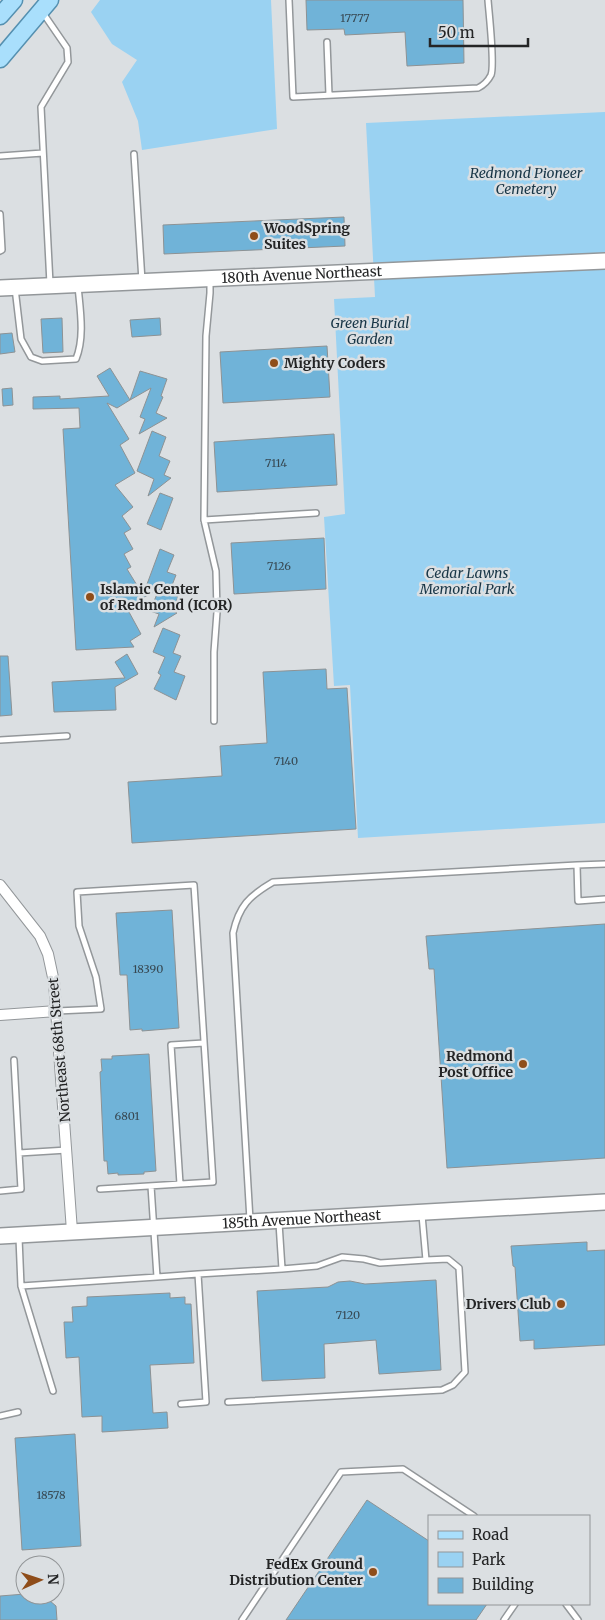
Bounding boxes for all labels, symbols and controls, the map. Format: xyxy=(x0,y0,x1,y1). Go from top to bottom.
house number: 17777 xyxy=(340,11,370,25)
scale bar xyxy=(430,15,528,47)
text: 50 m xyxy=(438,23,475,42)
park label: Redmond Pioneer Cemetery xyxy=(470,164,583,198)
place label: WoodSpring Suites xyxy=(263,219,350,253)
marker: WoodSpring Suites xyxy=(248,230,260,242)
street label: 180th Avenue Northeast xyxy=(221,262,383,287)
park label: Green Burial Garden xyxy=(331,314,409,348)
place label: Mighty Coders xyxy=(284,354,386,372)
marker: Mighty Coders xyxy=(268,357,280,369)
house number: 7114 xyxy=(265,456,287,470)
house number: 7126 xyxy=(267,559,291,573)
park label: Cedar Lawns Memorial Park xyxy=(419,564,515,598)
place label: Islamic Center of Redmond (ICOR) xyxy=(100,580,232,614)
marker: Islamic Center of Redmond (ICOR) xyxy=(84,591,96,603)
house number: 7140 xyxy=(274,754,298,768)
house number: 18390 xyxy=(133,962,163,976)
street label: Northeast 68th Street xyxy=(44,976,74,1123)
place label: Redmond Post Office xyxy=(438,1047,513,1081)
marker: Redmond Post Office xyxy=(517,1058,529,1070)
house number: 6801 xyxy=(115,1109,139,1123)
street label: 185th Avenue Northeast xyxy=(222,1206,382,1232)
place label: Drivers Club xyxy=(466,1295,551,1313)
marker: Drivers Club xyxy=(555,1298,567,1310)
house number: 7120 xyxy=(336,1308,360,1322)
house number: 18578 xyxy=(36,1488,66,1502)
legend xyxy=(428,1515,590,1605)
text: Road xyxy=(472,1525,508,1544)
text: Park xyxy=(472,1550,506,1569)
north arrow xyxy=(15,1555,65,1605)
place label: FedEx Ground Distribution Center xyxy=(229,1555,363,1589)
marker: FedEx Ground Distribution Center xyxy=(367,1566,379,1578)
text: N xyxy=(44,1573,62,1585)
text: Building xyxy=(472,1575,534,1594)

